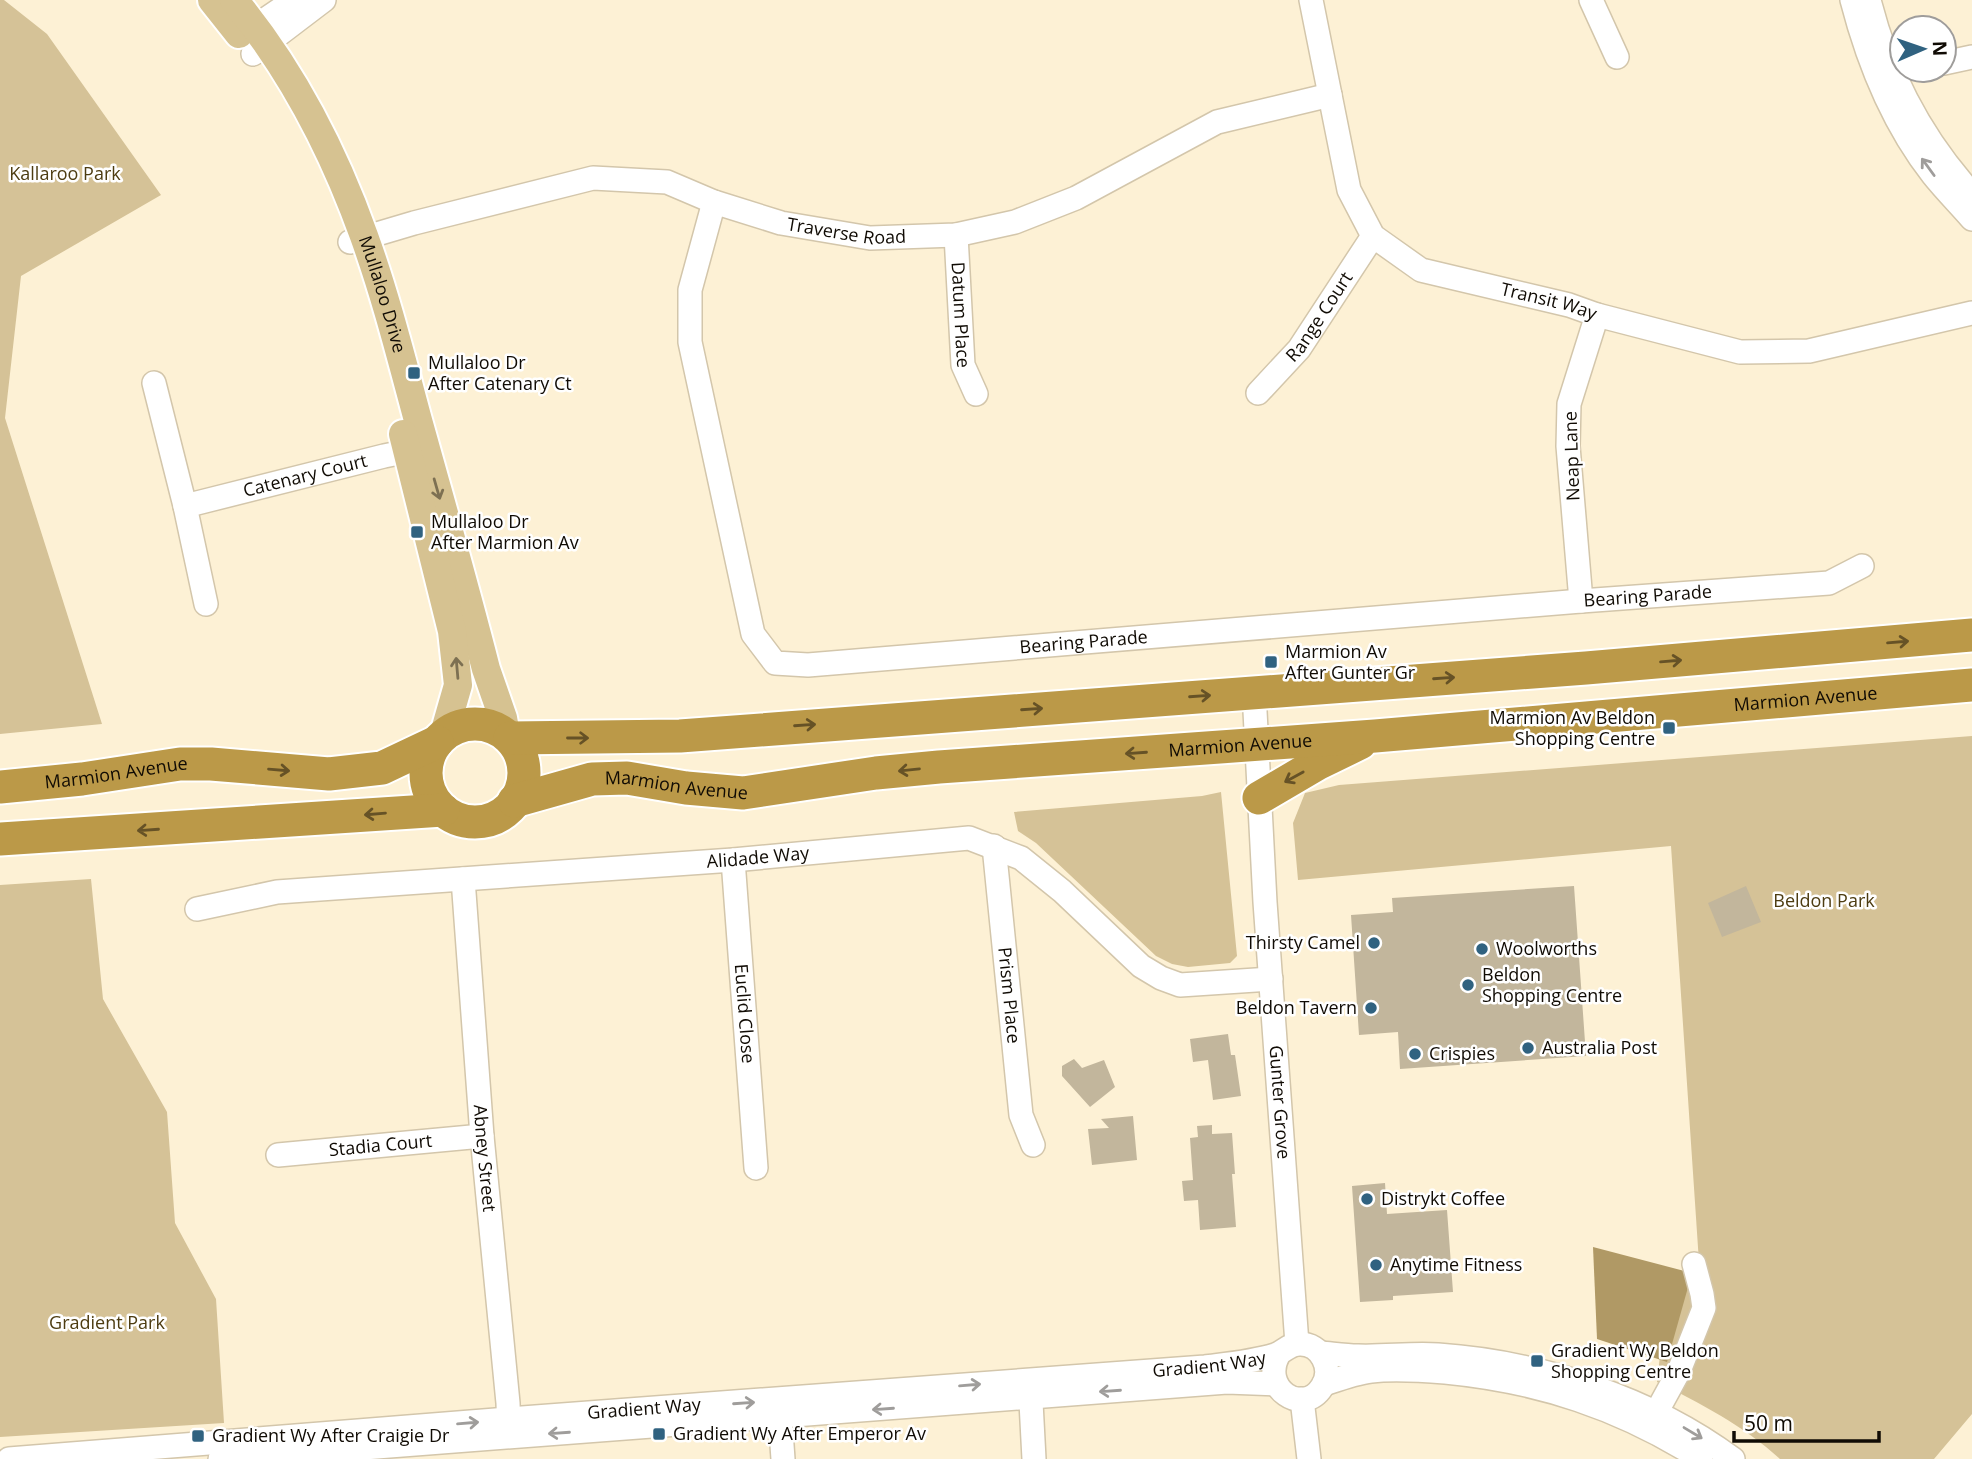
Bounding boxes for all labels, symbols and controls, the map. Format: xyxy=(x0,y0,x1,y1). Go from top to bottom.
north arrow xyxy=(1888,14,1958,84)
text: N xyxy=(1927,40,1953,57)
one-way arrow xyxy=(1921,158,1935,177)
park label: Kallaroo Park xyxy=(9,161,121,185)
street label: Traverse Road xyxy=(785,211,906,250)
street label: Mullaloo Drive xyxy=(354,232,412,355)
street label: Datum Place xyxy=(946,261,976,368)
street label: Range Court xyxy=(1280,267,1357,367)
street label: Transit Way xyxy=(1499,276,1601,325)
place label: Mullaloo Dr After Catenary Ct xyxy=(428,350,572,395)
marker: Mullaloo Dr After Catenary Ct xyxy=(406,365,422,381)
street label: Neap Lane xyxy=(1557,411,1585,501)
street label: Catenary Court xyxy=(240,448,370,502)
one-way arrow xyxy=(432,477,445,499)
place label: Mullaloo Dr After Marmion Av xyxy=(431,509,579,554)
marker: Mullaloo Dr After Marmion Av xyxy=(409,524,425,540)
street label: Bearing Parade xyxy=(1583,579,1713,612)
street label: Bearing Parade xyxy=(1019,624,1149,658)
one-way arrow xyxy=(1886,635,1909,648)
place label: Marmion Av After Gunter Gr xyxy=(1285,639,1416,684)
marker: Marmion Av After Gunter Gr xyxy=(1263,654,1279,670)
one-way arrow xyxy=(1659,654,1682,667)
one-way arrow xyxy=(450,657,463,680)
one-way arrow xyxy=(1433,672,1456,685)
street label: Marmion Avenue xyxy=(1733,680,1878,716)
one-way arrow xyxy=(1188,689,1211,702)
one-way arrow xyxy=(1020,702,1043,715)
place label: Marmion Av Beldon Shopping Centre xyxy=(1489,705,1655,750)
one-way arrow xyxy=(793,719,816,732)
marker: Marmion Av Beldon Shopping Centre xyxy=(1661,720,1677,736)
street label: Marmion Avenue xyxy=(1168,727,1313,762)
one-way arrow xyxy=(566,731,589,745)
one-way arrow xyxy=(1125,747,1147,760)
street label: Marmion Avenue xyxy=(43,751,188,794)
one-way arrow xyxy=(267,764,290,777)
one-way arrow xyxy=(898,764,921,777)
street label: Marmion Avenue xyxy=(605,765,749,804)
one-way arrow xyxy=(1285,770,1305,784)
one-way arrow xyxy=(364,808,386,821)
one-way arrow xyxy=(137,824,160,837)
street label: Alidade Way xyxy=(706,840,811,873)
park label: Beldon Park xyxy=(1773,888,1875,912)
place label: Thirsty Camel xyxy=(1246,930,1360,954)
marker: Thirsty Camel xyxy=(1366,935,1382,951)
place label: Woolworths xyxy=(1496,936,1597,960)
marker: Woolworths xyxy=(1474,941,1490,957)
street label: Prism Place xyxy=(993,946,1027,1045)
place label: Beldon Shopping Centre xyxy=(1482,962,1622,1007)
street label: Euclid Close xyxy=(730,963,761,1064)
marker: Beldon Shopping Centre xyxy=(1460,977,1476,993)
place label: Beldon Tavern xyxy=(1236,995,1357,1019)
marker: Beldon Tavern xyxy=(1363,1000,1379,1016)
place label: Australia Post xyxy=(1542,1035,1657,1059)
marker: Australia Post xyxy=(1520,1040,1536,1056)
place label: Crispies xyxy=(1429,1041,1495,1065)
street label: Gunter Grove xyxy=(1264,1044,1297,1160)
marker: Crispies xyxy=(1407,1046,1423,1062)
street label: Abney Street xyxy=(469,1104,502,1213)
street label: Stadia Court xyxy=(328,1128,433,1161)
place label: Distrykt Coffee xyxy=(1381,1186,1505,1210)
marker: Distrykt Coffee xyxy=(1359,1191,1375,1207)
place label: Anytime Fitness xyxy=(1390,1252,1522,1276)
marker: Anytime Fitness xyxy=(1368,1257,1384,1273)
park label: Gradient Park xyxy=(49,1310,165,1334)
place label: Gradient Wy Beldon Shopping Centre xyxy=(1551,1338,1719,1383)
street label: Gradient Way xyxy=(1152,1345,1269,1382)
marker: Gradient Wy Beldon Shopping Centre xyxy=(1529,1353,1545,1369)
one-way arrow xyxy=(959,1378,981,1391)
one-way arrow xyxy=(1099,1385,1122,1398)
street label: Gradient Way xyxy=(586,1392,703,1424)
one-way arrow xyxy=(732,1396,754,1409)
scale bar xyxy=(1734,1400,1879,1444)
one-way arrow xyxy=(873,1403,895,1416)
text: 50 m xyxy=(1744,1409,1793,1437)
one-way arrow xyxy=(456,1416,479,1429)
place label: Gradient Wy After Emperor Av xyxy=(673,1421,926,1445)
place label: Gradient Wy After Craigie Dr xyxy=(212,1423,450,1447)
marker: Gradient Wy After Emperor Av xyxy=(651,1426,667,1442)
one-way arrow xyxy=(1683,1426,1703,1440)
one-way arrow xyxy=(548,1427,571,1440)
marker: Gradient Wy After Craigie Dr xyxy=(190,1428,206,1444)

